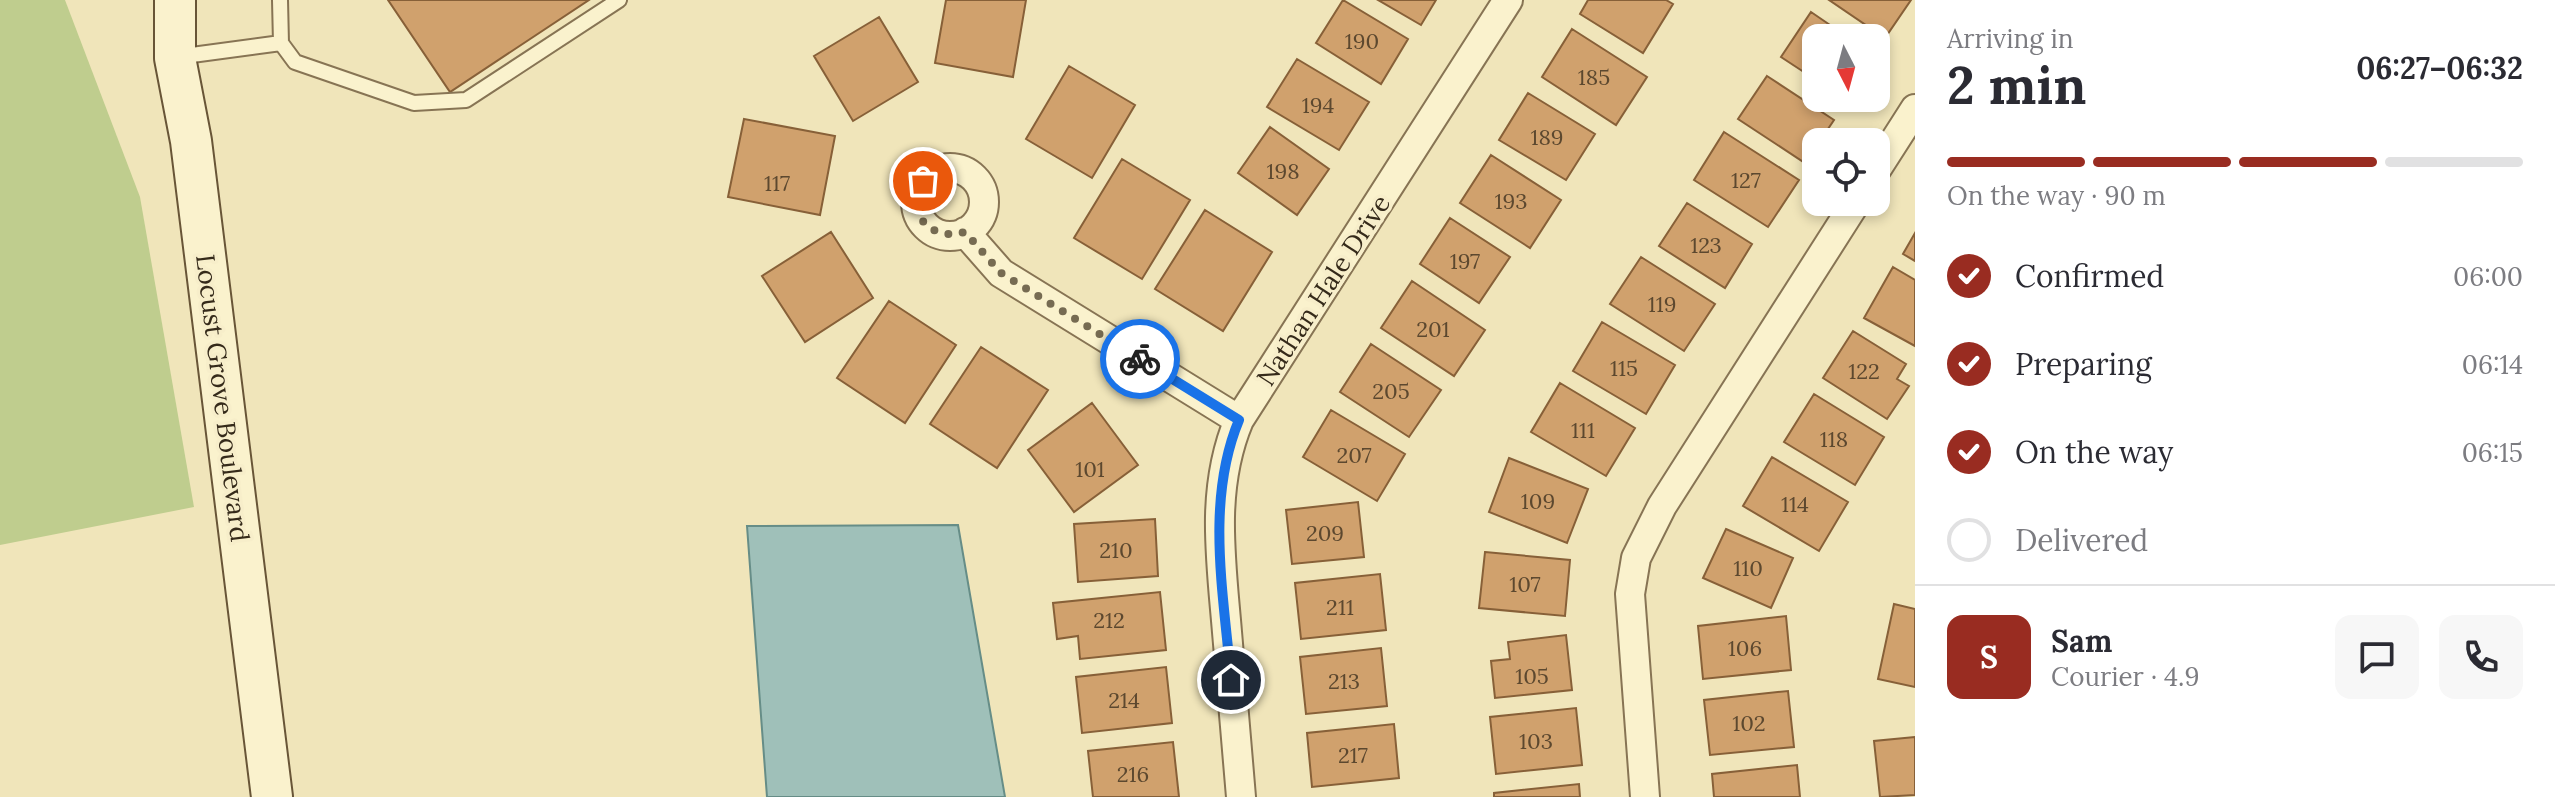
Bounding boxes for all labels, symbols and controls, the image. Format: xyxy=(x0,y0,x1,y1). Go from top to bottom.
text: Arriving in xyxy=(1947,22,2074,55)
north arrow xyxy=(1802,24,1890,112)
map controls xyxy=(1802,24,1890,216)
house number: 190 xyxy=(1345,27,1379,55)
text: 06:27–06:32 xyxy=(2356,49,2523,87)
text: 2 min xyxy=(1947,52,2086,118)
house number: 185 xyxy=(1578,63,1610,91)
house number: 194 xyxy=(1302,91,1334,119)
house number: 189 xyxy=(1531,123,1563,151)
button: locate xyxy=(1802,128,1890,216)
pin xyxy=(889,147,957,215)
house number: 198 xyxy=(1266,157,1300,185)
icon: bag xyxy=(901,159,945,203)
house number: 127 xyxy=(1731,166,1761,194)
house number: 117 xyxy=(764,169,790,197)
text: On the way · 90 m xyxy=(1947,179,2166,212)
house number: 193 xyxy=(1495,187,1527,215)
street label: Nathan Hale Drive xyxy=(1249,188,1397,392)
house number: 123 xyxy=(1690,231,1722,259)
house number: 197 xyxy=(1450,247,1480,275)
street label: Locust Grove Boulevard xyxy=(189,252,257,544)
icon: check xyxy=(1947,254,1991,298)
text: Confirmed xyxy=(2015,257,2164,295)
text: 06:00 xyxy=(2453,260,2523,293)
house number: 119 xyxy=(1648,290,1676,318)
house number: 201 xyxy=(1416,315,1450,343)
courier xyxy=(1100,319,1180,399)
icon: bike xyxy=(1118,337,1162,381)
icon: check xyxy=(1947,342,1991,386)
text: Preparing xyxy=(2015,345,2152,383)
text: 06:14 xyxy=(2462,348,2523,381)
house number: 115 xyxy=(1610,354,1638,382)
house number: 122 xyxy=(1848,357,1880,385)
house number: 205 xyxy=(1372,377,1410,405)
house number: 111 xyxy=(1571,416,1595,444)
house number: 118 xyxy=(1820,425,1848,453)
icon: check xyxy=(1947,430,1991,474)
text: On the way xyxy=(2015,433,2173,471)
text: 06:15 xyxy=(2462,436,2523,469)
house number: 207 xyxy=(1336,441,1372,469)
house number: 101 xyxy=(1075,455,1105,483)
house number: 109 xyxy=(1521,487,1555,515)
house number: 114 xyxy=(1781,490,1809,518)
house number: 209 xyxy=(1306,519,1344,547)
text: Delivered xyxy=(2015,521,2148,559)
house number: 210 xyxy=(1099,536,1133,564)
house number: 110 xyxy=(1733,554,1763,582)
house number: 107 xyxy=(1509,570,1541,598)
house number: 211 xyxy=(1326,593,1354,621)
house number: 212 xyxy=(1093,606,1125,634)
button: chat xyxy=(2335,615,2419,699)
button: phone xyxy=(2439,615,2523,699)
text: Sam xyxy=(2051,622,2112,660)
house number: 106 xyxy=(1728,634,1762,662)
text: S xyxy=(1980,638,1998,676)
pin xyxy=(1197,646,1265,714)
icon: home xyxy=(1209,658,1253,702)
text: Courier · 4.9 xyxy=(2051,660,2200,693)
house number: 105 xyxy=(1515,662,1549,690)
house number: 213 xyxy=(1328,667,1360,695)
house number: 214 xyxy=(1108,686,1140,714)
house number: 102 xyxy=(1732,709,1766,737)
house number: 103 xyxy=(1519,727,1553,755)
house number: 217 xyxy=(1338,741,1368,769)
house number: 216 xyxy=(1117,760,1149,788)

